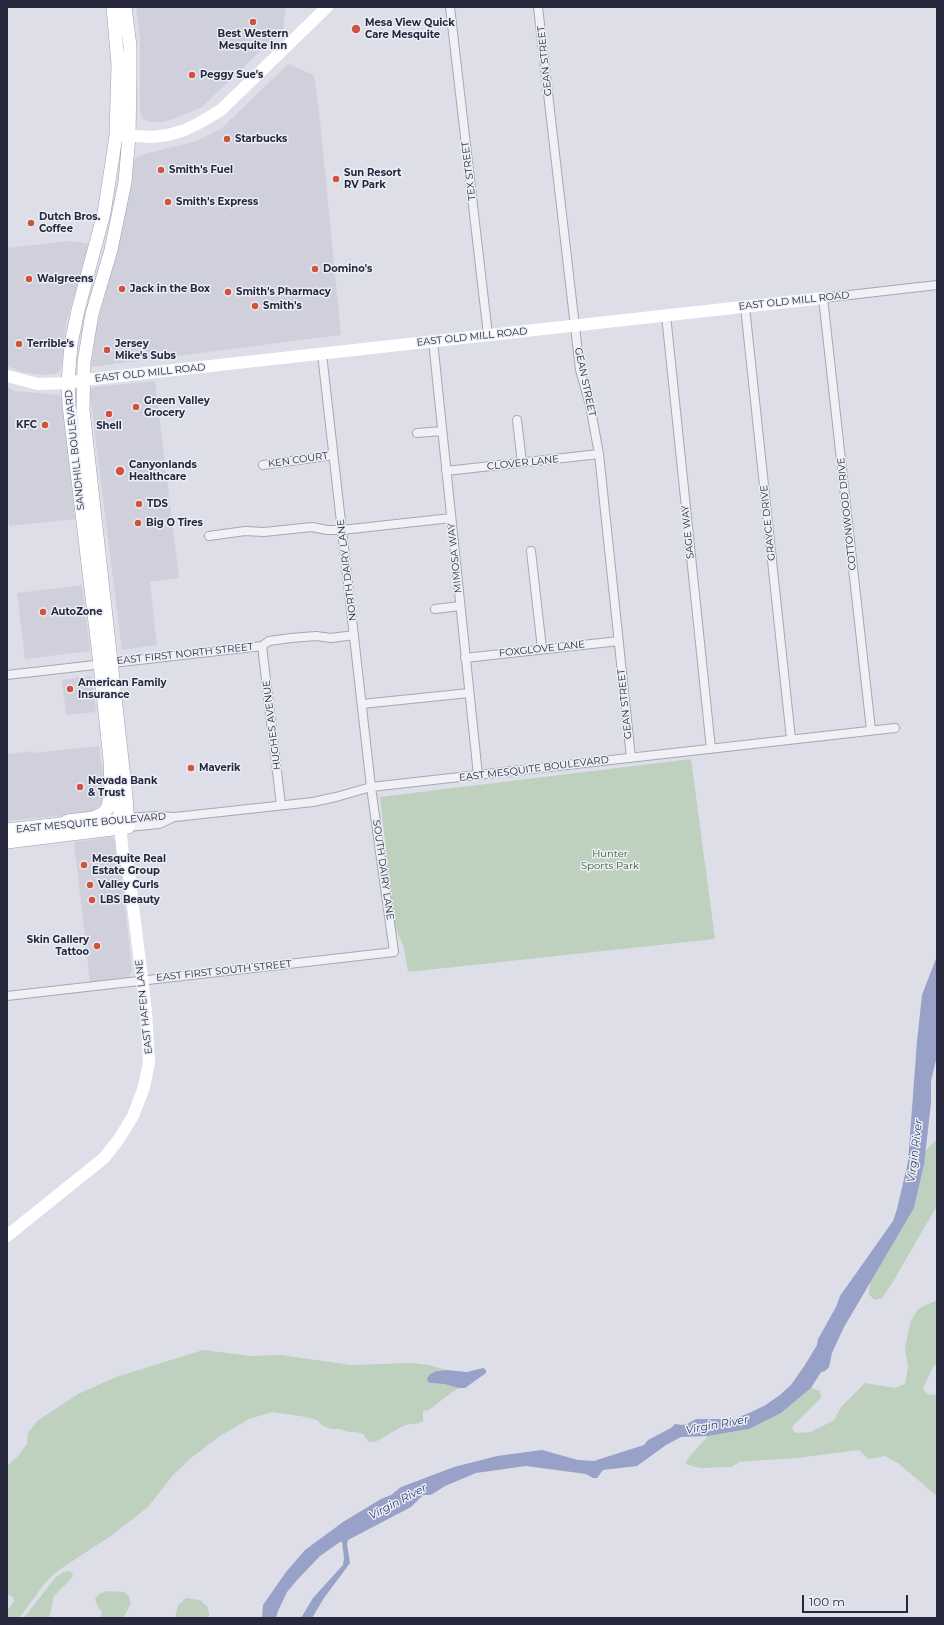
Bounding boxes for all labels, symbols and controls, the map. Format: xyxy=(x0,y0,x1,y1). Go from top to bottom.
marker: Best Western Mesquite Inn xyxy=(248,17,258,27)
place label: Mesa View Quick Care Mesquite xyxy=(365,17,455,40)
marker: Mesa View Quick Care Mesquite xyxy=(350,23,362,35)
street label: GEAN STREET xyxy=(535,25,555,97)
place label: Best Western Mesquite Inn xyxy=(218,28,288,52)
place label: Peggy Sue's xyxy=(200,69,263,81)
marker: Peggy Sue's xyxy=(187,70,197,80)
place label: Starbucks xyxy=(235,133,287,145)
marker: Starbucks xyxy=(222,134,232,144)
street label: TEX STREET xyxy=(459,141,479,201)
place label: Smith's Fuel xyxy=(169,164,233,176)
marker: Smith's Fuel xyxy=(156,165,166,175)
place label: Sun Resort RV Park xyxy=(344,167,401,190)
marker: Sun Resort RV Park xyxy=(331,174,341,184)
place label: Smith's Express xyxy=(176,196,258,208)
marker: Smith's Express xyxy=(163,197,173,207)
place label: Dutch Bros. Coffee xyxy=(39,211,100,234)
marker: Dutch Bros. Coffee xyxy=(26,218,36,228)
place label: Domino's xyxy=(323,263,372,275)
marker: Domino's xyxy=(310,264,320,274)
place label: Walgreens xyxy=(37,273,93,285)
marker: Walgreens xyxy=(24,274,34,284)
place label: Jack in the Box xyxy=(130,283,210,295)
marker: Jack in the Box xyxy=(117,284,127,294)
place label: Smith's Pharmacy xyxy=(236,286,331,298)
marker: Smith's Pharmacy xyxy=(223,287,233,297)
street label: EAST OLD MILL ROAD xyxy=(738,289,850,313)
place label: Smith's xyxy=(263,300,302,312)
marker: Smith's xyxy=(250,301,260,311)
street label: EAST OLD MILL ROAD xyxy=(416,325,528,349)
place label: Terrible's xyxy=(27,338,74,350)
place label: Jersey Mike's Subs xyxy=(115,338,176,362)
marker: Terrible's xyxy=(14,339,24,349)
marker: Jersey Mike's Subs xyxy=(102,345,112,355)
street label: GEAN STREET xyxy=(572,346,598,418)
street label: EAST OLD MILL ROAD xyxy=(94,361,206,385)
street label: SANDHILL BOULEVARD xyxy=(63,389,87,511)
place label: Green Valley Grocery xyxy=(144,395,210,418)
marker: Green Valley Grocery xyxy=(131,402,141,412)
marker: Shell xyxy=(104,409,114,419)
place label: KFC xyxy=(16,419,37,431)
marker: KFC xyxy=(40,420,50,430)
place label: Shell xyxy=(96,420,122,432)
street label: KEN COURT xyxy=(267,450,329,470)
street label: CLOVER LANE xyxy=(486,453,560,473)
street label: COTTONWOOD DRIVE xyxy=(835,457,859,571)
place label: Canyonlands Healthcare xyxy=(129,459,197,482)
marker: Canyonlands Healthcare xyxy=(114,465,126,477)
street label: GRAYCE DRIVE xyxy=(758,485,778,561)
place label: TDS xyxy=(147,498,168,510)
marker: TDS xyxy=(134,499,144,509)
street label: SAGE WAY xyxy=(679,504,697,560)
place label: Big O Tires xyxy=(146,517,203,529)
marker: Big O Tires xyxy=(133,518,143,528)
street label: NORTH DAIRY LANE xyxy=(335,518,359,622)
street label: MIMOSA WAY xyxy=(445,522,465,594)
place label: AutoZone xyxy=(51,606,103,618)
marker: AutoZone xyxy=(38,607,48,617)
street label: FOXGLOVE LANE xyxy=(498,639,586,659)
street label: EAST FIRST NORTH STREET xyxy=(116,641,254,667)
street label: GEAN STREET xyxy=(615,668,635,740)
place label: American Family Insurance xyxy=(78,677,167,700)
street label: HUGHES AVENUE xyxy=(261,679,283,771)
marker: American Family Insurance xyxy=(65,684,75,694)
street label: EAST MESQUITE BOULEVARD xyxy=(459,754,609,784)
place label: Maverik xyxy=(199,762,241,774)
marker: Maverik xyxy=(186,763,196,773)
place label: Nevada Bank & Trust xyxy=(88,775,157,798)
marker: Nevada Bank & Trust xyxy=(75,782,85,792)
street label: EAST MESQUITE BOULEVARD xyxy=(15,810,167,836)
street label: SOUTH DAIRY LANE xyxy=(370,819,396,921)
park label: Hunter Sports Park xyxy=(581,848,639,872)
place label: Mesquite Real Estate Group xyxy=(92,853,166,876)
marker: Mesquite Real Estate Group xyxy=(79,860,89,870)
place label: Valley Curls xyxy=(98,879,159,891)
marker: Valley Curls xyxy=(85,880,95,890)
place label: LBS Beauty xyxy=(100,894,160,906)
marker: LBS Beauty xyxy=(87,895,97,905)
place label: Skin Gallery Tattoo xyxy=(27,934,89,958)
marker: Skin Gallery Tattoo xyxy=(92,941,102,951)
street label: EAST FIRST SOUTH STREET xyxy=(156,958,292,984)
street label: EAST HAFEN LANE xyxy=(133,959,155,1055)
water label: Virgin River xyxy=(905,1119,925,1183)
water label: Virgin River xyxy=(685,1413,749,1437)
water label: Virgin River xyxy=(367,1481,429,1523)
scale bar xyxy=(804,1587,910,1613)
text: 100 m xyxy=(809,1594,845,1609)

